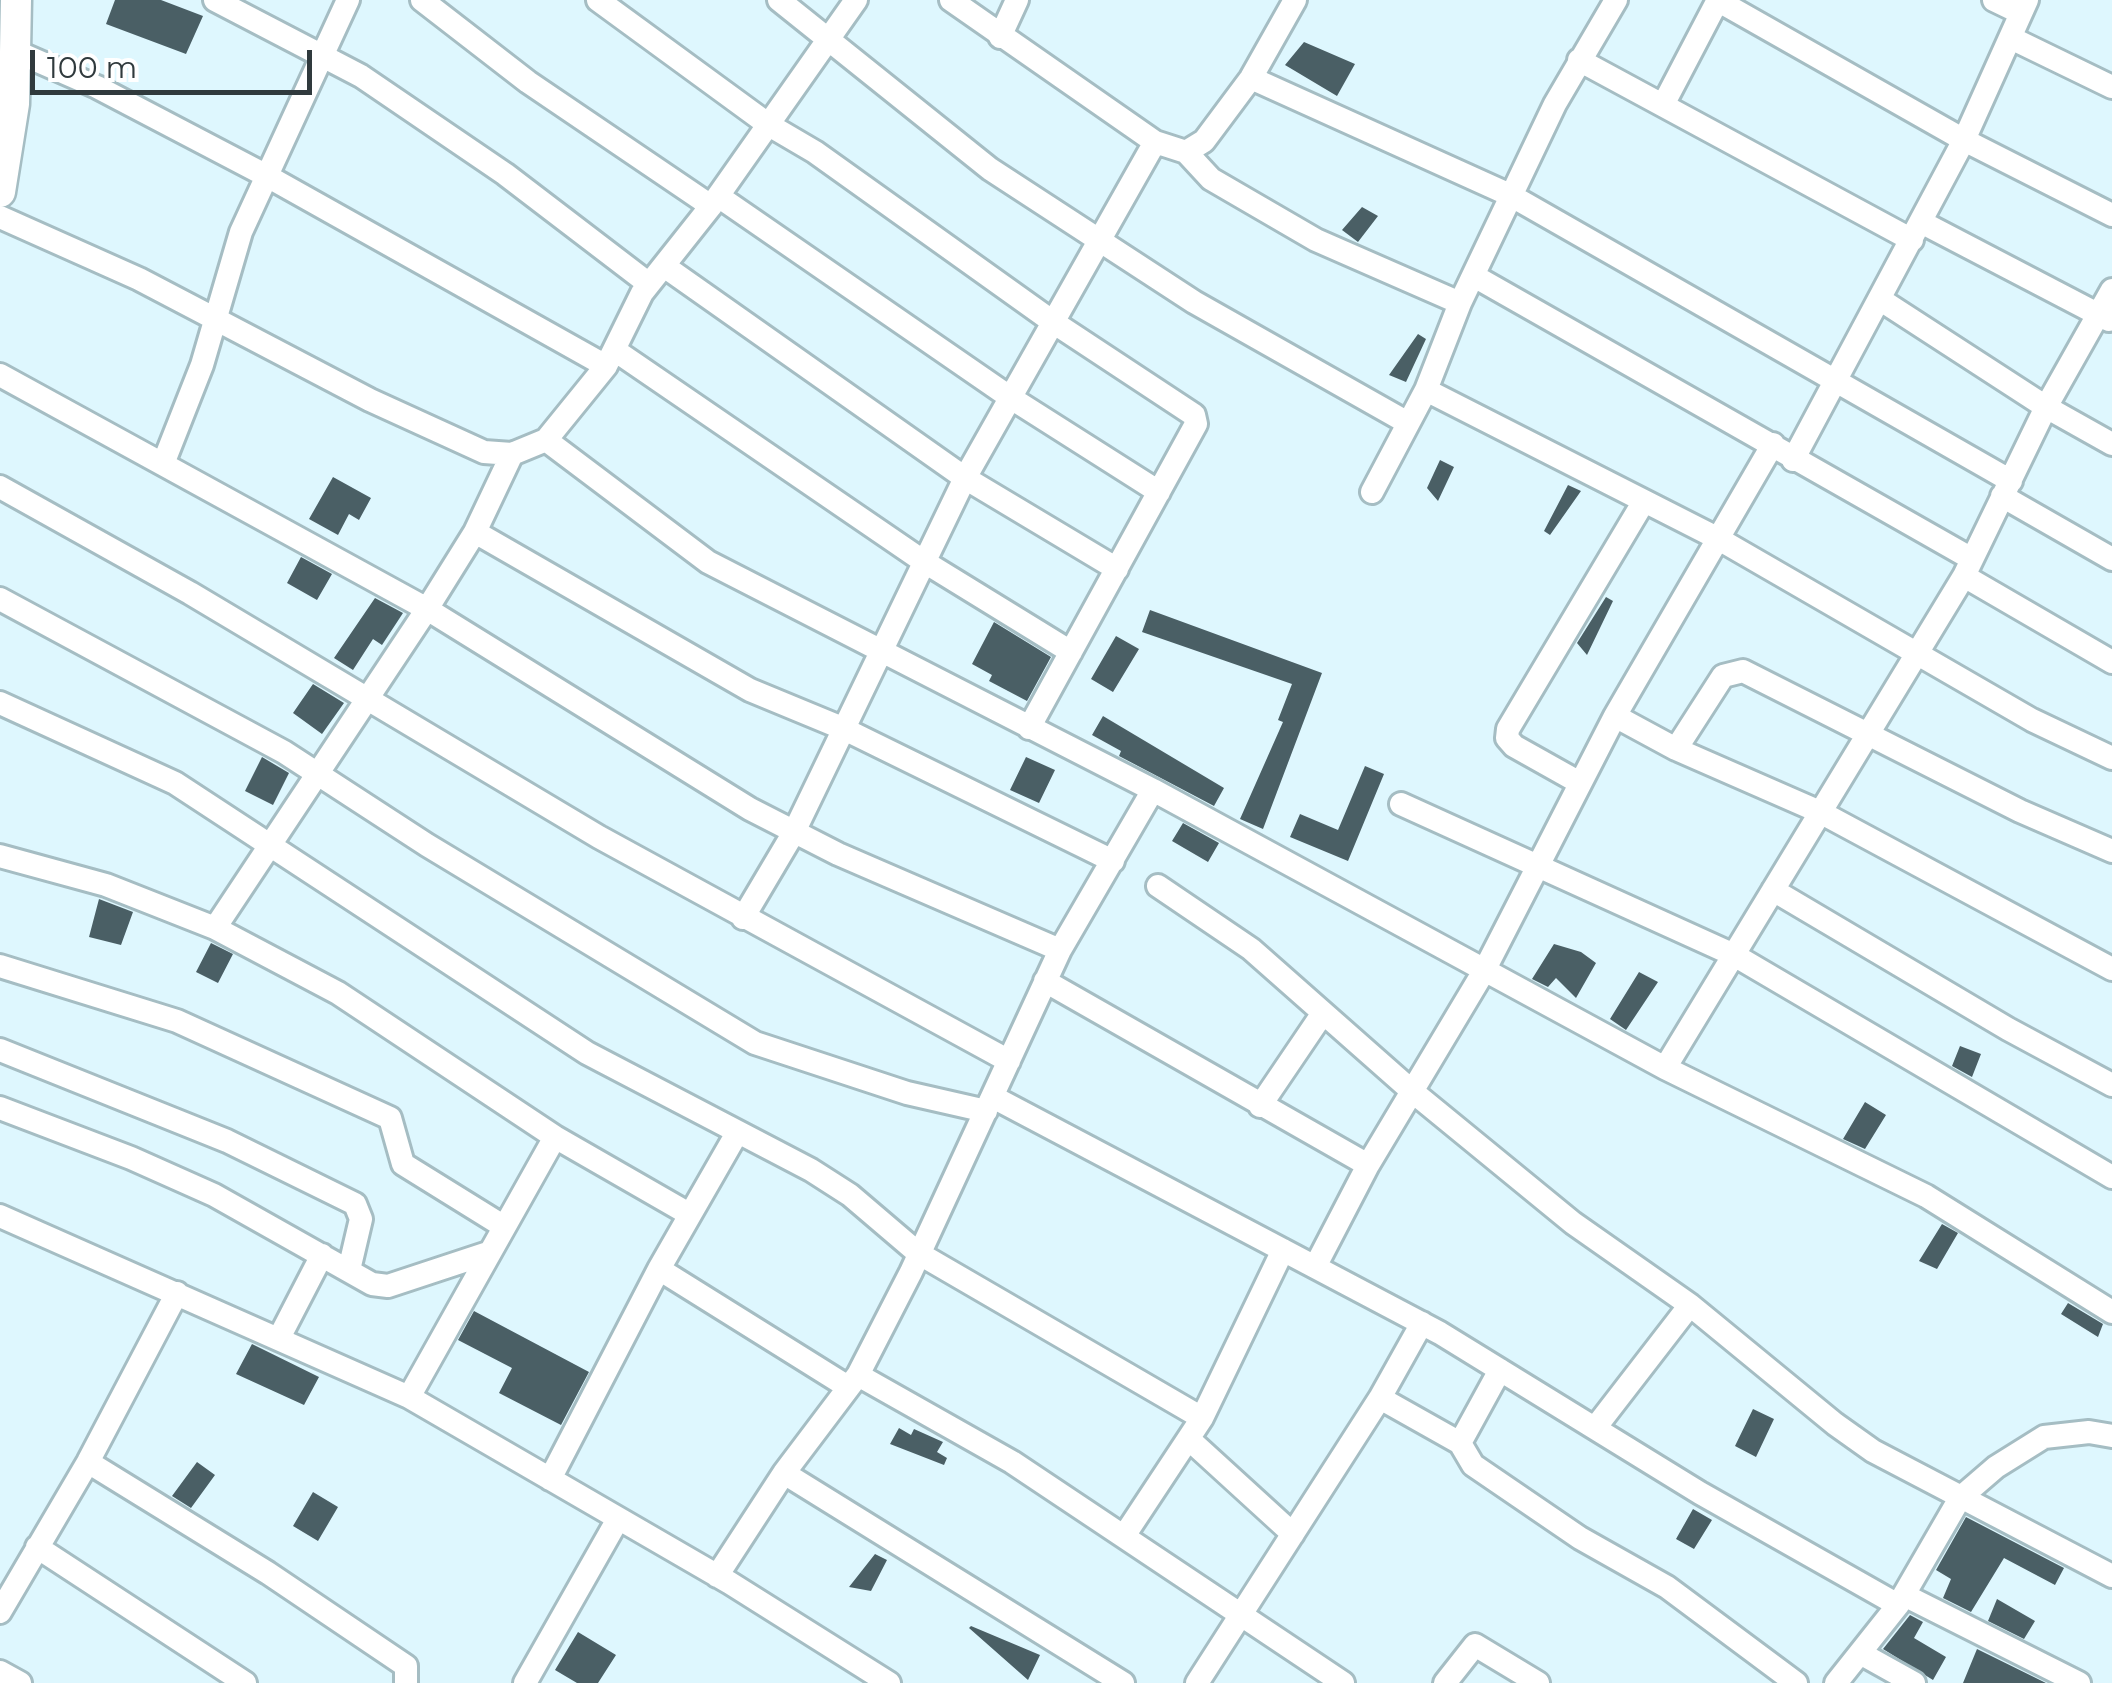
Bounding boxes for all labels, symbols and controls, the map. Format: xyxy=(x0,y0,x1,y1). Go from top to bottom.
scale bar xyxy=(35,30,318,92)
text: 100 m xyxy=(47,49,137,86)

